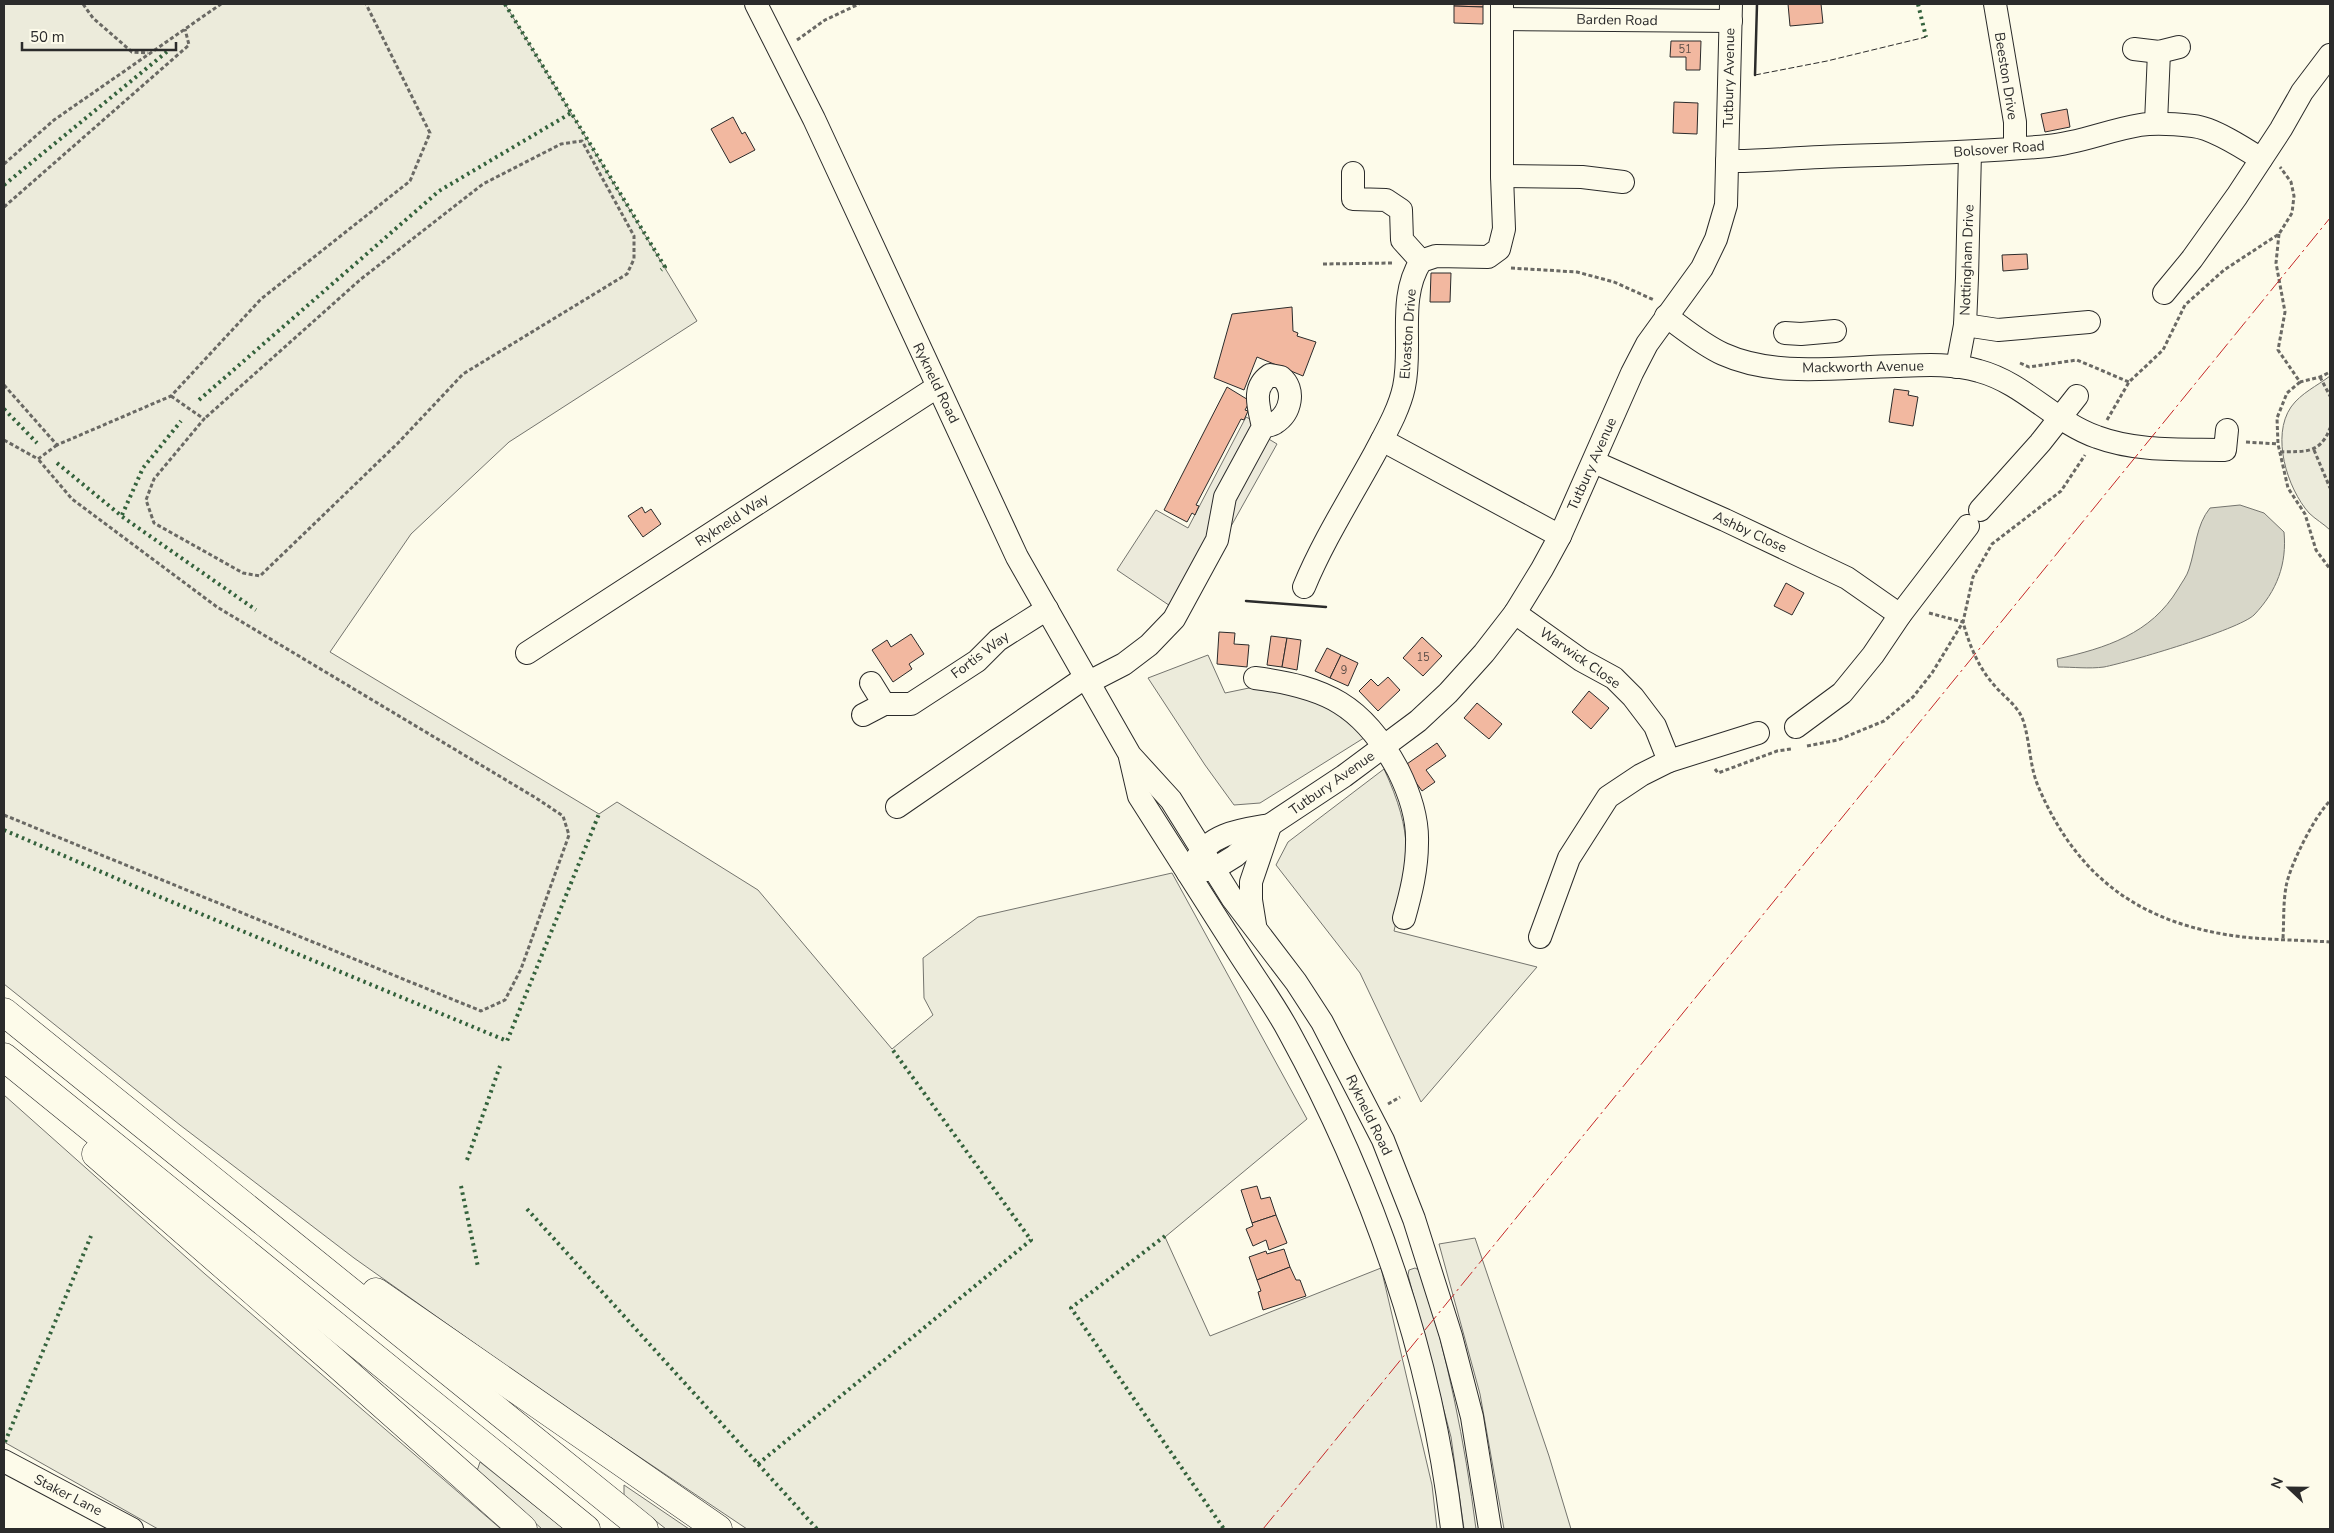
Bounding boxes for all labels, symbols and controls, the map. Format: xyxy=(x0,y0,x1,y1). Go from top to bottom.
street label: Barden Road xyxy=(1576,10,1658,30)
scale bar xyxy=(22,20,176,52)
text: 50 m xyxy=(30,27,65,47)
street label: Tutbury Avenue xyxy=(1719,28,1739,128)
street label: Beeston Drive xyxy=(1990,31,2022,121)
house number: 51 xyxy=(1678,42,1692,57)
street label: Bolsover Road xyxy=(1953,136,2045,162)
street label: Nottingham Drive xyxy=(1956,204,1978,316)
street label: Elvaston Drive xyxy=(1395,288,1421,380)
street label: Rykneld Road xyxy=(908,340,964,426)
street label: Mackworth Avenue xyxy=(1802,356,1924,378)
street label: Tutbury Avenue xyxy=(1563,414,1621,514)
street label: Rykneld Way xyxy=(692,489,773,551)
street label: Ashby Close xyxy=(1710,507,1790,557)
street label: Warwick Close xyxy=(1536,623,1624,693)
street label: Fortis Way xyxy=(947,626,1014,683)
house number: 15 xyxy=(1416,650,1430,665)
house number: 9 xyxy=(1341,663,1347,678)
street label: Tutbury Avenue xyxy=(1286,747,1378,819)
street label: Rykneld Road xyxy=(1341,1072,1397,1158)
north arrow xyxy=(2264,1463,2314,1513)
street label: Staker Lane xyxy=(31,1470,105,1520)
text: N xyxy=(2267,1475,2288,1492)

